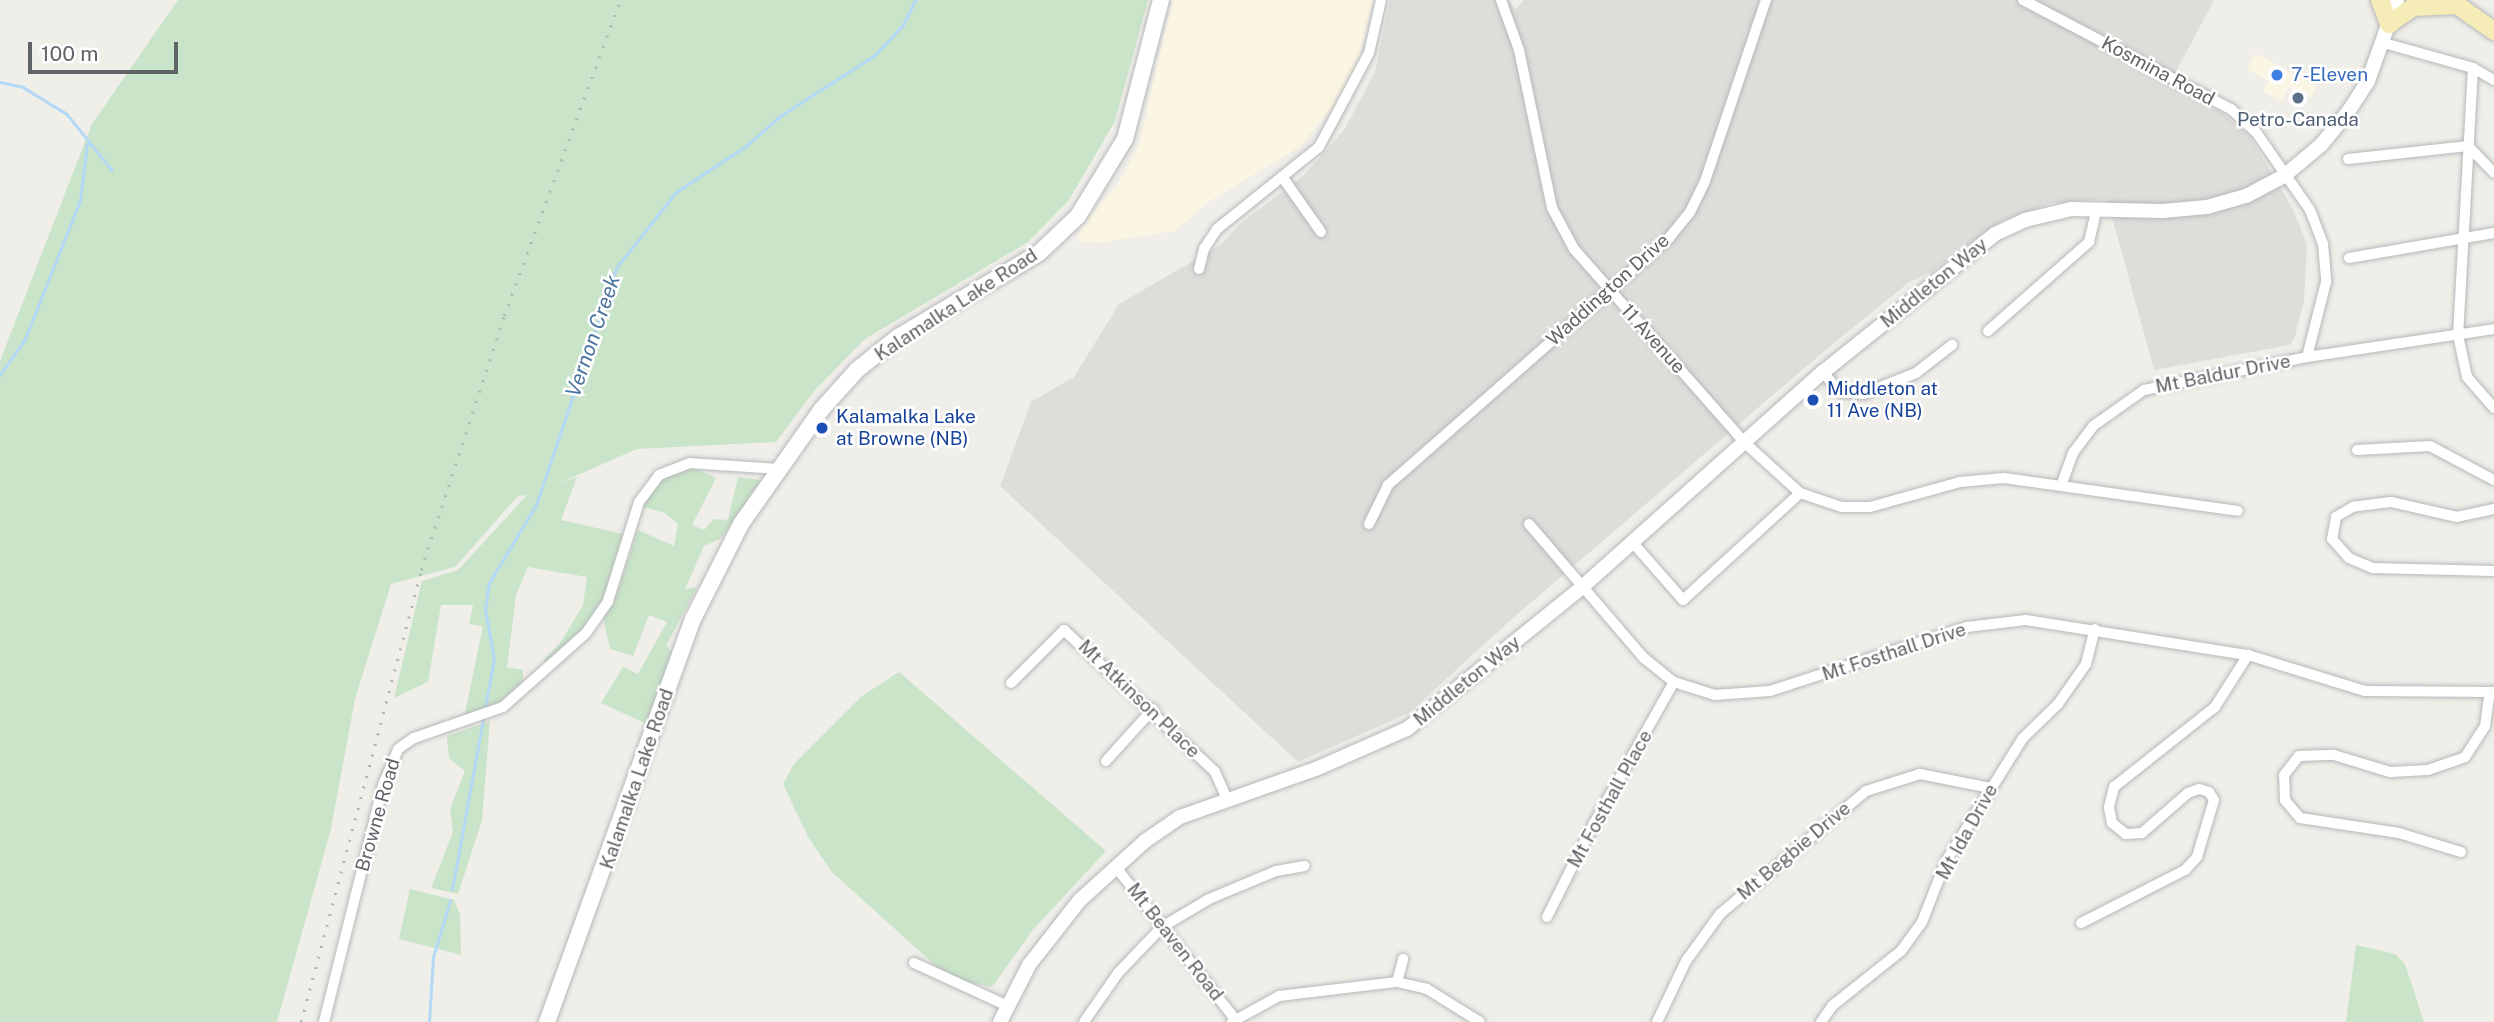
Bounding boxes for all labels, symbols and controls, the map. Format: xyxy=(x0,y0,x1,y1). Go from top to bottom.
scale bar xyxy=(32,28,182,72)
street label: Kosmina Road xyxy=(2097,32,2219,110)
text: 100 m xyxy=(41,41,98,66)
place label: 7-Eleven xyxy=(2291,64,2368,86)
marker: 7-Eleven xyxy=(2269,67,2285,83)
marker: Petro-Canada xyxy=(2290,90,2306,106)
place label: Petro-Canada xyxy=(2237,109,2359,131)
street label: Waddington Drive xyxy=(1542,229,1674,351)
street label: Middleton Way xyxy=(1876,233,1992,333)
street label: Kalamalka Lake Road xyxy=(870,244,1042,366)
water label: Vernon Creek xyxy=(560,272,626,400)
street label: 11 Avenue xyxy=(1616,300,1690,378)
street label: Mt Baldur Drive xyxy=(2153,350,2293,398)
place label: Middleton at 11 Ave (NB) xyxy=(1827,378,1938,422)
marker: Middleton at 11 Ave (NB) xyxy=(1805,392,1821,408)
place label: Kalamalka Lake at Browne (NB) xyxy=(836,406,976,450)
marker: Kalamalka Lake at Browne (NB) xyxy=(814,420,830,436)
street label: Mt Fosthall Drive xyxy=(1819,618,1969,686)
street label: Middleton Way xyxy=(1409,631,1525,731)
street label: Mt Atkinson Place xyxy=(1073,635,1205,763)
street label: Kalamalka Lake Road xyxy=(595,686,679,872)
street label: Mt Fosthall Place xyxy=(1563,726,1657,872)
street label: Browne Road xyxy=(351,756,405,874)
street label: Mt Ida Drive xyxy=(1931,780,2003,884)
street label: Mt Begbie Drive xyxy=(1733,797,1855,905)
street label: Mt Beaven Road xyxy=(1122,879,1228,1005)

